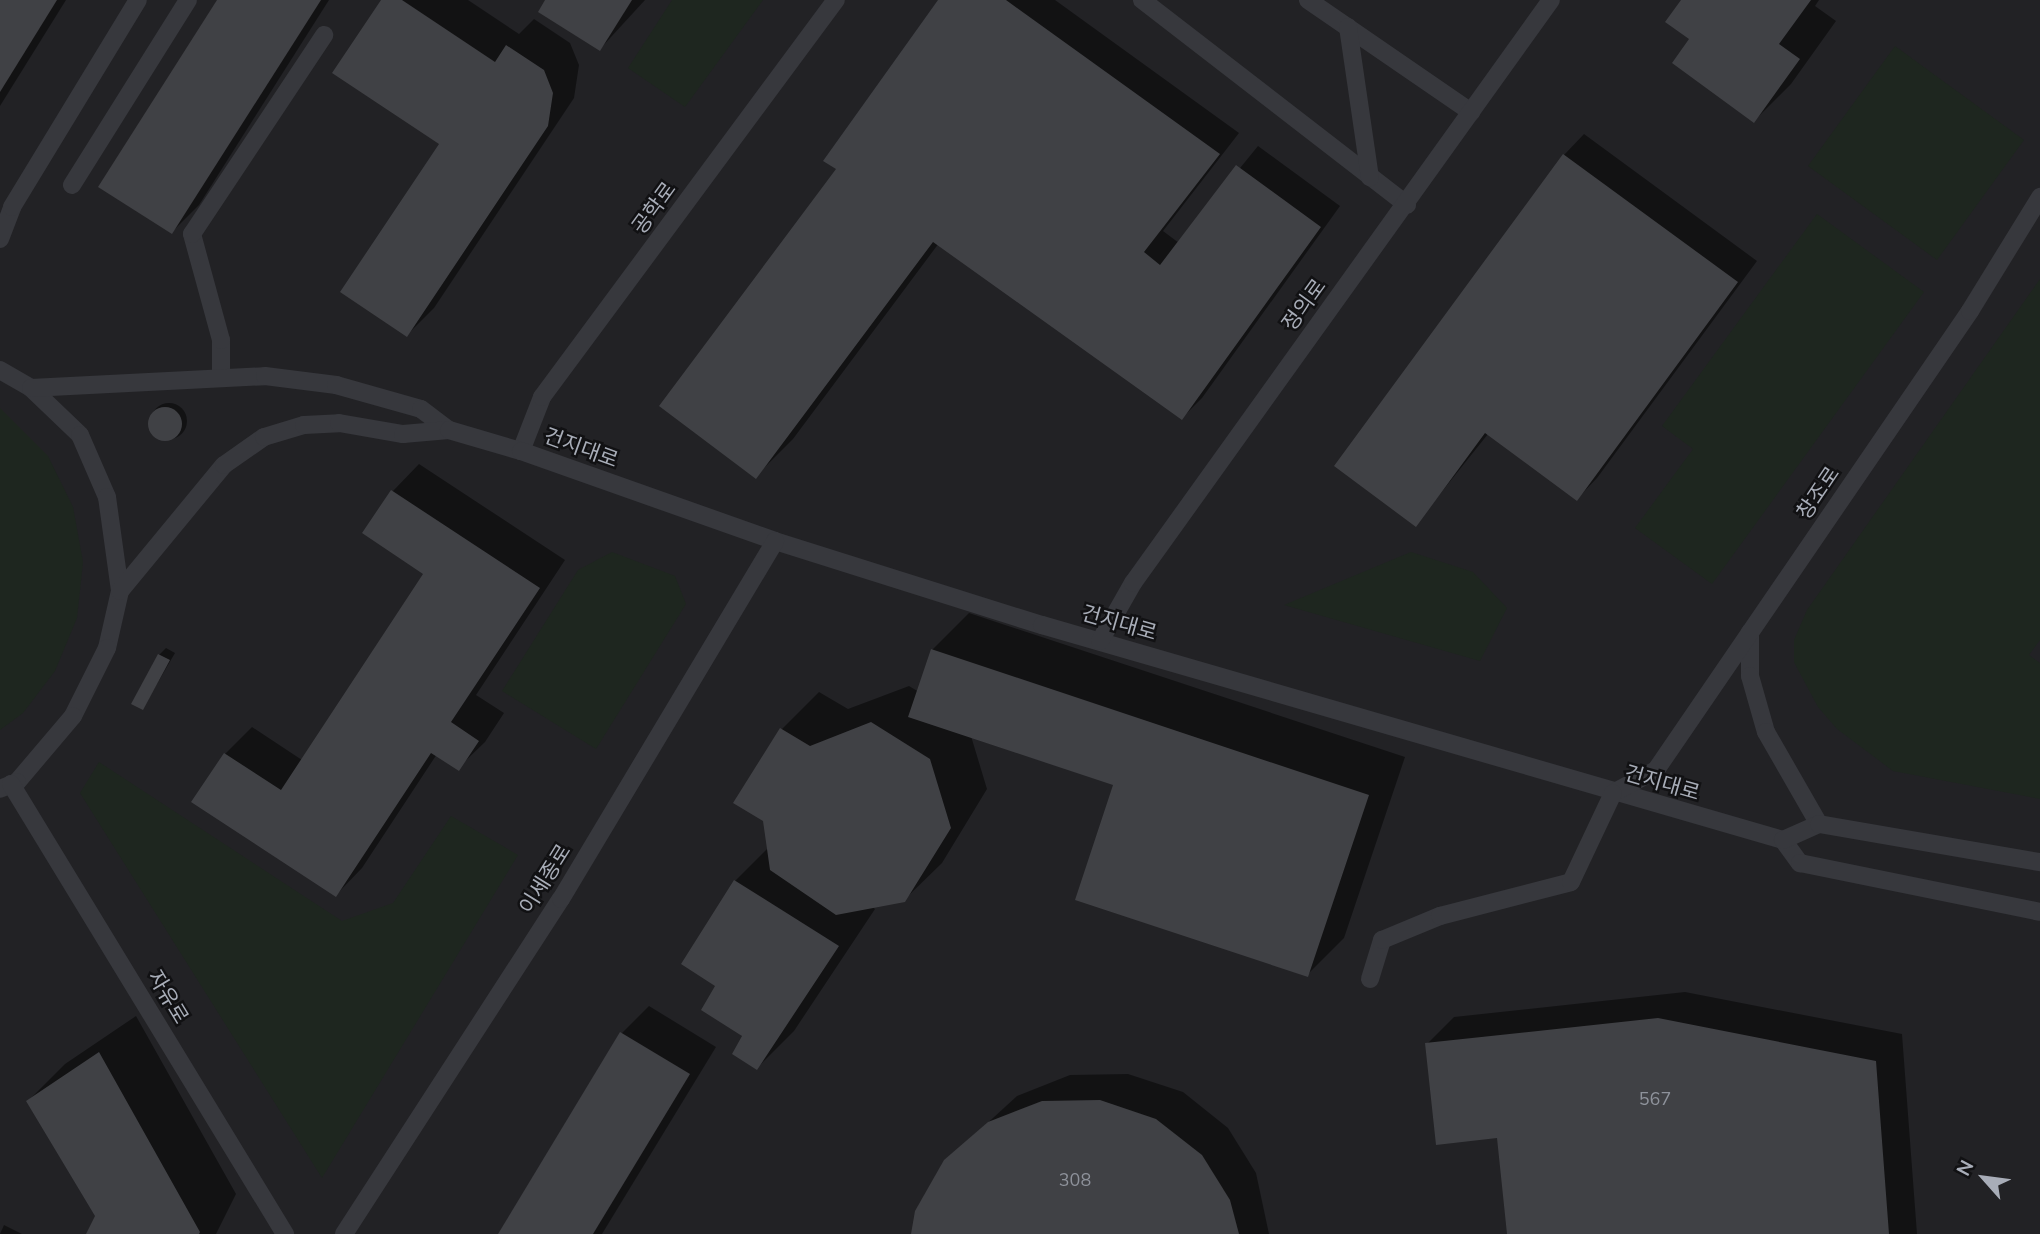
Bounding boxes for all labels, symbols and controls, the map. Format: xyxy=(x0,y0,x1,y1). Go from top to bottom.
street label: 공학로 xyxy=(627,177,681,239)
street label: 정의로 xyxy=(1277,274,1331,336)
street label: 건지대로 xyxy=(540,423,622,473)
street label: 창조로 xyxy=(1791,462,1845,524)
street label: 건지대로 xyxy=(1078,600,1160,646)
street label: 건지대로 xyxy=(1621,760,1703,806)
street label: 이세종로 xyxy=(514,840,576,918)
street label: 자유로 xyxy=(142,966,194,1028)
house number: 567 xyxy=(1639,1088,1671,1110)
north arrow xyxy=(1949,1143,2019,1213)
text: N xyxy=(1951,1156,1980,1181)
house number: 308 xyxy=(1059,1169,1091,1191)

